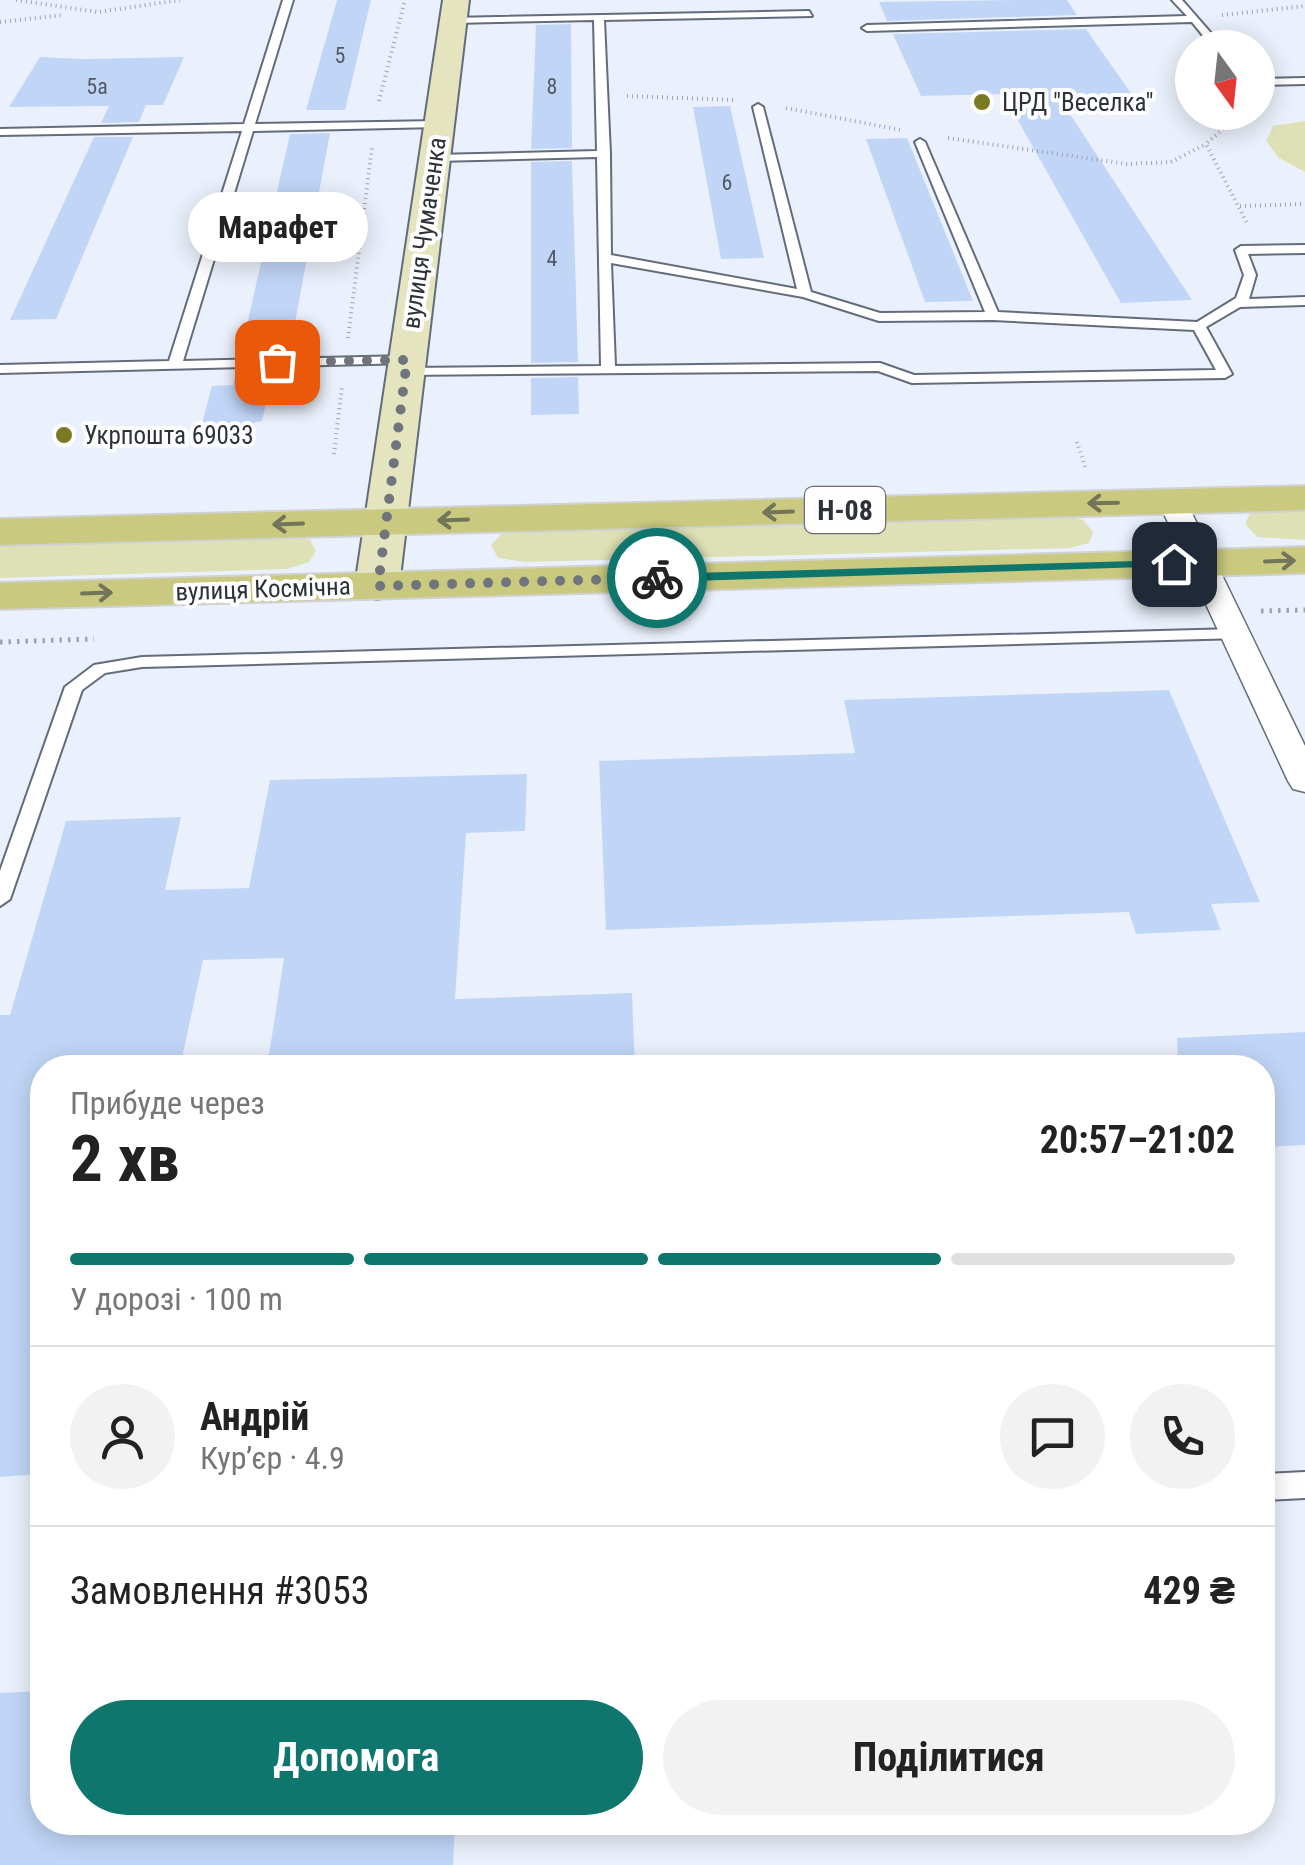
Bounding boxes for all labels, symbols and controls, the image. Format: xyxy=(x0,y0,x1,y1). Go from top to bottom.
north arrow xyxy=(1175,30,1275,130)
map controls xyxy=(1175,30,1275,130)
house number: 5 xyxy=(335,43,345,68)
house number: 5а xyxy=(86,74,108,99)
house number: 8 xyxy=(547,74,557,99)
place label: ЦРД "Веселка" xyxy=(1002,88,1154,117)
marker: ЦРД "Веселка" xyxy=(971,91,993,113)
street label: вулиця Чумаченка xyxy=(396,135,452,331)
house number: 6 xyxy=(722,170,732,195)
callout: Марафет xyxy=(187,192,367,262)
text: Марафет xyxy=(218,208,338,246)
house number: 4 xyxy=(547,246,558,271)
pin xyxy=(235,320,320,405)
icon: bag xyxy=(250,335,305,390)
place label: Укрпошта 69033 xyxy=(84,421,254,450)
marker: Укрпошта 69033 xyxy=(53,424,75,446)
road number: Н-08 xyxy=(805,487,885,533)
one-way arrow xyxy=(1087,494,1120,512)
one-way arrow xyxy=(762,502,794,521)
one-way arrow xyxy=(437,510,469,529)
one-way arrow xyxy=(273,515,305,534)
pin xyxy=(1132,522,1217,607)
courier xyxy=(607,528,707,628)
icon: home xyxy=(1147,537,1202,592)
icon: bike xyxy=(630,551,685,606)
one-way arrow xyxy=(1263,551,1295,570)
street label: вулиця Космічна xyxy=(175,571,351,607)
one-way arrow xyxy=(81,584,113,603)
text: Прибуде через xyxy=(70,1084,265,1122)
text: 20:57–21:02 xyxy=(1040,1118,1235,1162)
text: 2 хв xyxy=(70,1121,180,1197)
text: У дорозі · 100 m xyxy=(70,1280,283,1318)
button: person xyxy=(70,1384,175,1489)
button: chat xyxy=(1000,1384,1105,1489)
button: phone xyxy=(1130,1384,1235,1489)
text: Андрій xyxy=(200,1395,309,1439)
text: Кур’єр · 4.9 xyxy=(200,1439,345,1477)
text: Замовлення #3053 xyxy=(70,1569,369,1613)
text: 429 ₴ xyxy=(1143,1569,1235,1613)
button: Допомога xyxy=(70,1700,643,1815)
button: Поділитися xyxy=(663,1700,1235,1815)

